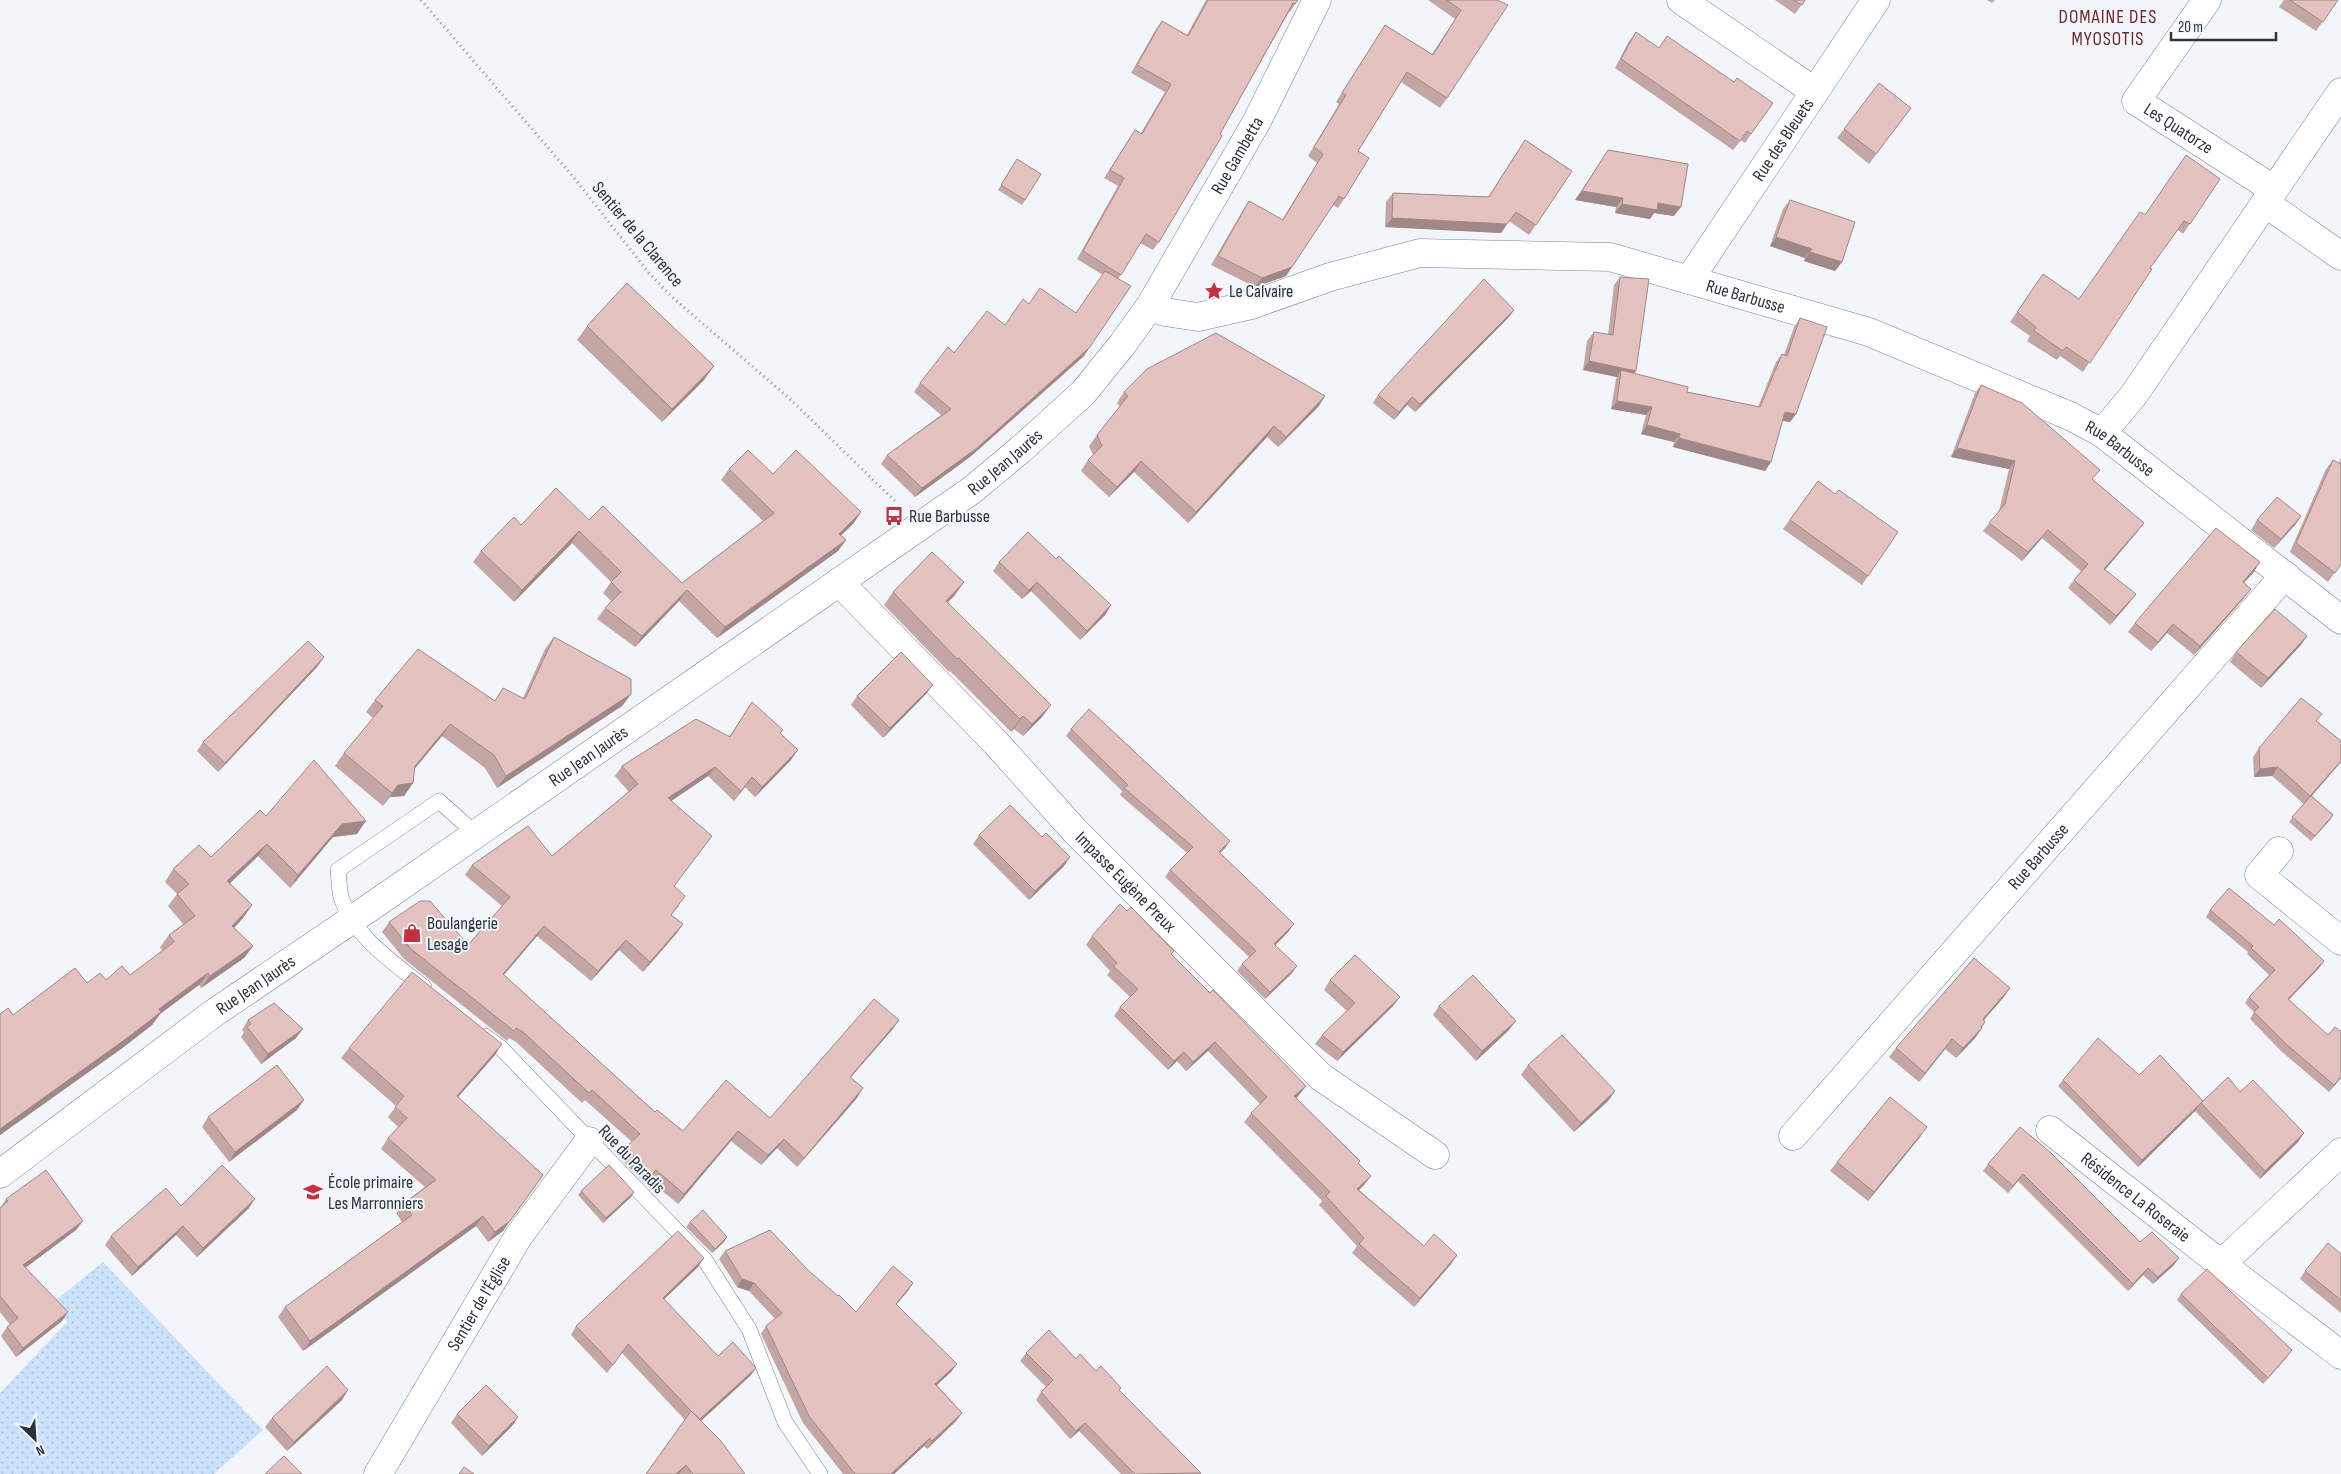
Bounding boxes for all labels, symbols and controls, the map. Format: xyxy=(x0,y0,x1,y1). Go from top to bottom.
district label: DOMAINE DES MYOSOTIS xyxy=(2059,6,2157,51)
scale bar xyxy=(2171,10,2276,42)
text: 20 m xyxy=(2178,18,2203,37)
street label: Rue des Bleuets xyxy=(1748,94,1818,185)
street label: Les Quatorze xyxy=(2140,99,2217,159)
street label: Rue Gambetta xyxy=(1207,113,1268,198)
street label: Sentier de la Clarence xyxy=(588,177,688,291)
street label: Rue Barbusse xyxy=(1704,275,1787,318)
place icon: Le Calvaire xyxy=(1203,280,1225,302)
place label: Le Calvaire xyxy=(1229,281,1293,302)
street label: Rue Barbusse xyxy=(2082,416,2159,481)
street label: Rue Jean Jaurès xyxy=(964,425,1047,500)
bus stop icon: Rue Barbusse xyxy=(883,505,905,527)
place label: Rue Barbusse xyxy=(909,506,990,527)
street label: Rue Jean Jaurès xyxy=(545,722,632,791)
street label: Rue Barbusse xyxy=(2004,819,2073,894)
street label: Impasse Eugène Preux xyxy=(1071,827,1180,937)
place label: Boulangerie Lesage xyxy=(427,913,498,955)
shop icon: Boulangerie Lesage xyxy=(401,922,423,944)
street label: Rue Jean Jaurès xyxy=(212,951,300,1020)
street label: Rue du Paradis xyxy=(594,1121,669,1198)
street label: Résidence La Roseraie xyxy=(2077,1148,2194,1247)
place label: École primaire Les Marronniers xyxy=(328,1172,424,1214)
school or university icon: École primaire Les Marronniers xyxy=(302,1181,324,1203)
street label: Sentier de l'Église xyxy=(443,1253,515,1355)
north arrow xyxy=(10,1414,60,1464)
text: N xyxy=(33,1441,47,1460)

